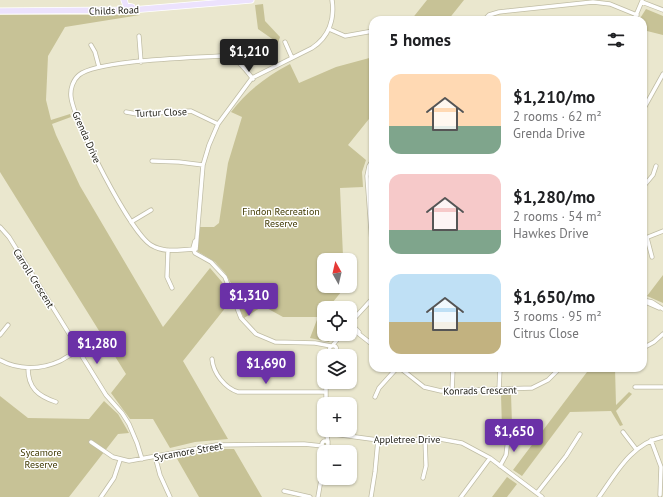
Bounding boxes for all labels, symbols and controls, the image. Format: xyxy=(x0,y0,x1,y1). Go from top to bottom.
street label: Childs Road xyxy=(89,3,139,18)
text: 5 homes xyxy=(389,29,451,51)
icon: filters xyxy=(605,29,627,51)
pin: $1,210 xyxy=(216,39,282,73)
text: $1,210 xyxy=(229,43,269,60)
text: $1,210/mo xyxy=(513,86,595,108)
icon: home xyxy=(421,90,469,138)
street label: Turtur Close xyxy=(135,105,187,120)
text: 2 rooms · 62 m² xyxy=(513,108,602,125)
street label: Grenda Drive xyxy=(69,109,104,165)
text: Grenda Drive xyxy=(513,125,585,142)
text: $1,280/mo xyxy=(513,186,595,208)
icon: home xyxy=(421,190,469,238)
park label: Findon Recreation Reserve xyxy=(242,205,320,230)
text: 2 rooms · 54 m² xyxy=(513,208,602,225)
text: Hawkes Drive xyxy=(513,225,589,242)
street label: Carroll Crescent xyxy=(10,246,57,311)
north arrow xyxy=(317,253,357,293)
map controls xyxy=(317,253,357,485)
pin: $1,310 xyxy=(216,283,282,317)
text: $1,650/mo xyxy=(513,286,595,308)
text: $1,310 xyxy=(229,287,269,304)
icon: home xyxy=(421,290,469,338)
button: locate xyxy=(317,301,357,341)
text: 3 rooms · 95 m² xyxy=(513,308,602,325)
text: Citrus Close xyxy=(513,325,579,342)
pin: $1,280 xyxy=(64,331,130,365)
text: $1,280 xyxy=(77,335,117,352)
button: layers xyxy=(317,349,357,389)
pin: $1,690 xyxy=(233,351,299,385)
text: $1,690 xyxy=(246,355,286,372)
street label: Konrads Crescent xyxy=(443,383,517,398)
button: + xyxy=(317,397,357,437)
pin: $1,650 xyxy=(481,419,547,453)
text: $1,650 xyxy=(494,423,534,440)
street label: Appletree Drive xyxy=(374,433,440,446)
street label: Sycamore Street xyxy=(153,439,224,464)
button: − xyxy=(317,445,357,485)
park label: Sycamore Reserve xyxy=(20,446,62,471)

